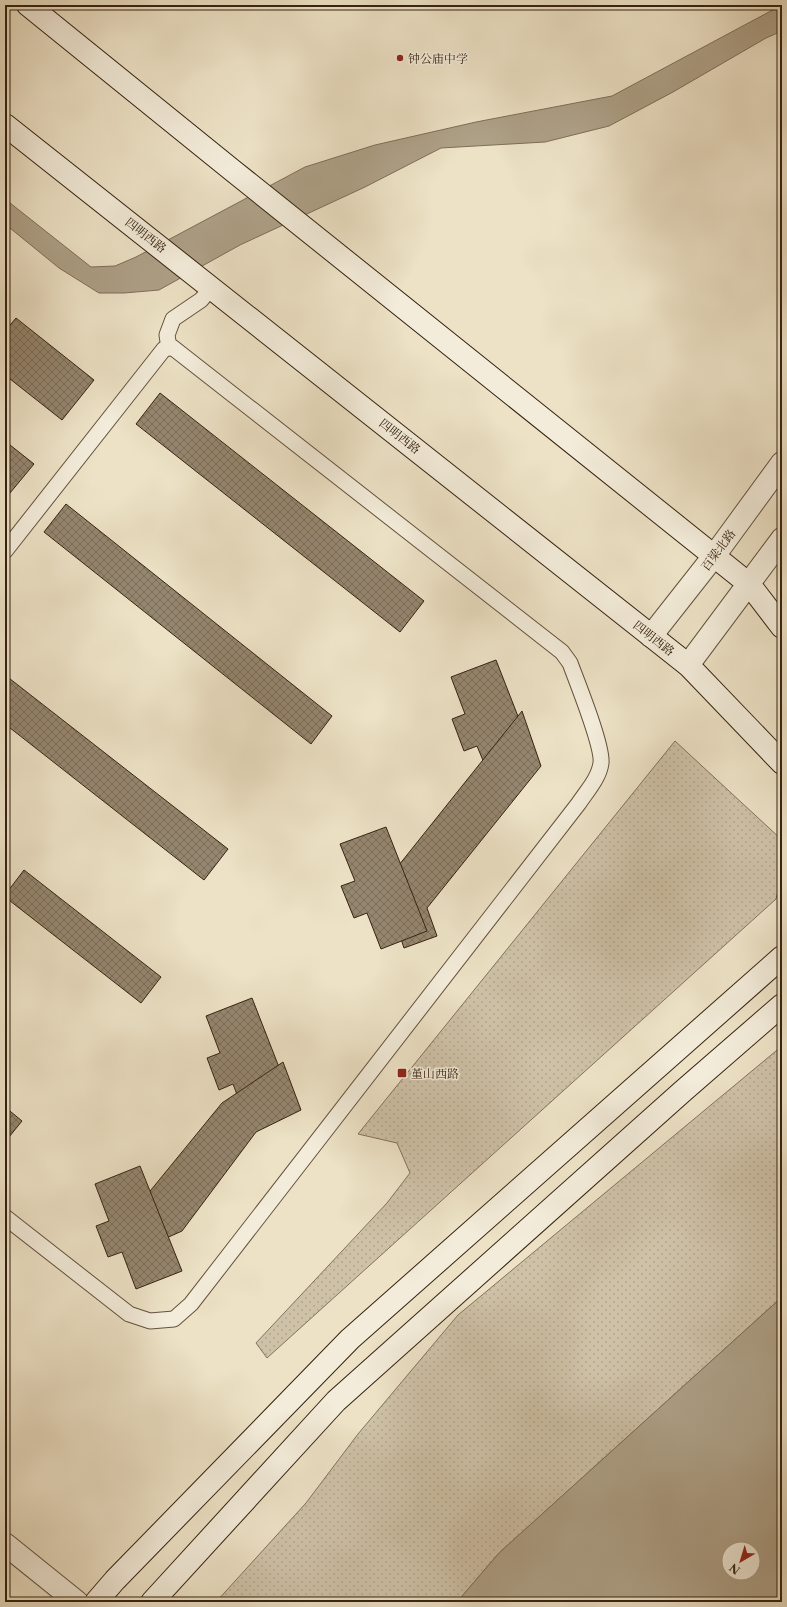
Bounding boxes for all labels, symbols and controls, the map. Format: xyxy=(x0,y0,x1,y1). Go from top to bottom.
place label: 钟公庙中学 xyxy=(408,51,468,66)
marker: 钟公庙中学 xyxy=(395,53,405,63)
street label: 四明西路 xyxy=(122,214,170,256)
street label: 四明西路 xyxy=(376,415,424,457)
street label: 百梁北路 xyxy=(698,526,738,574)
street label: 四明西路 xyxy=(630,617,678,659)
place label: 堇山西路 xyxy=(411,1066,459,1081)
marker: 堇山西路 xyxy=(396,1067,408,1079)
north arrow xyxy=(721,1541,761,1581)
text: N xyxy=(726,1560,743,1577)

